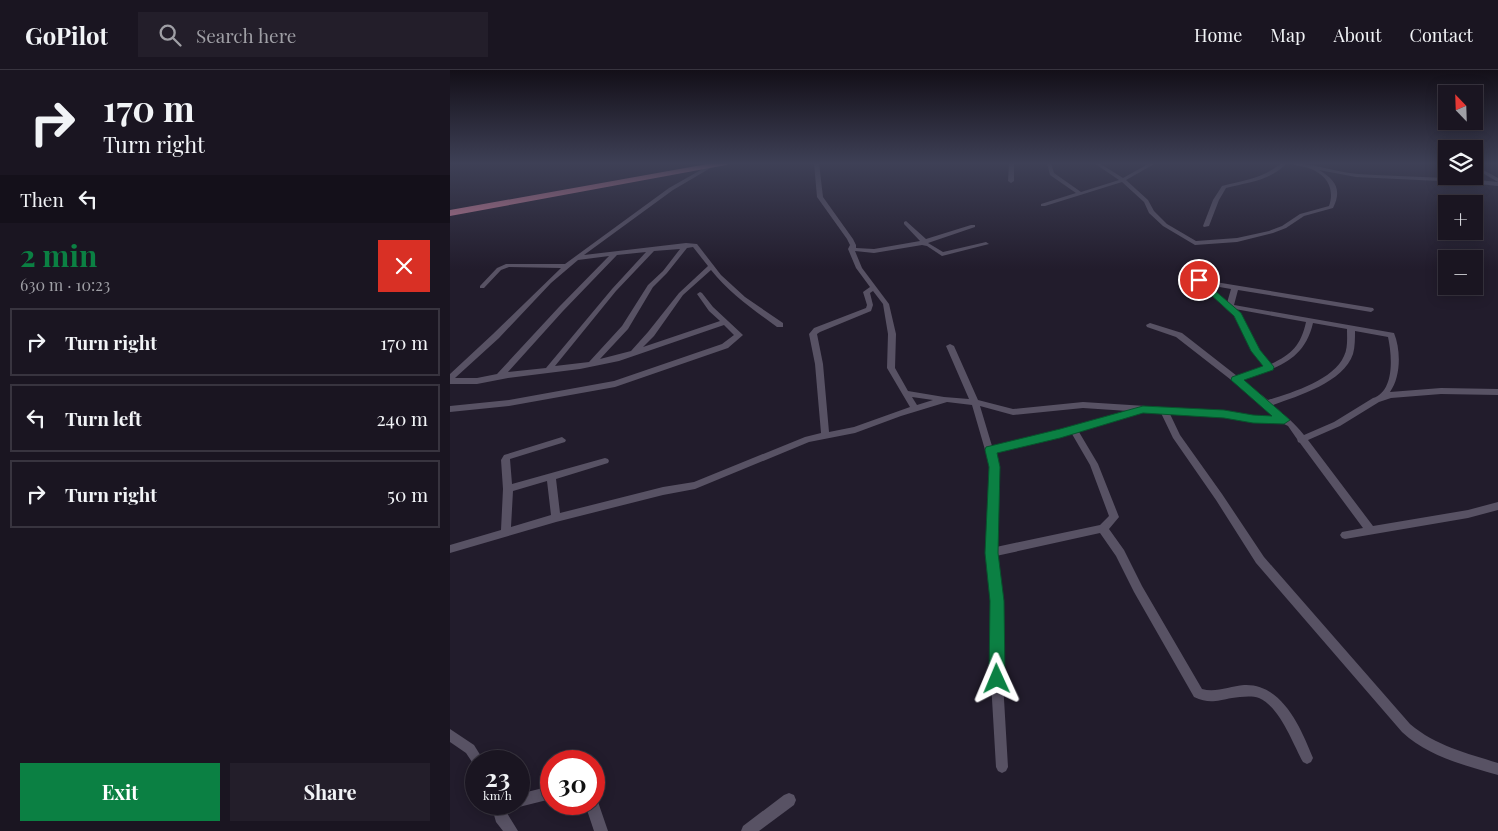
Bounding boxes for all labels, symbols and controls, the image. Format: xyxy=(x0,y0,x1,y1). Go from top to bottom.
search box xyxy=(138,12,488,57)
text: GoPilot xyxy=(25,19,108,51)
icon: search xyxy=(156,21,184,49)
text: Search here xyxy=(196,22,296,48)
text: Home xyxy=(1194,23,1242,47)
text: Map xyxy=(1270,23,1305,47)
text: About xyxy=(1333,23,1382,47)
text: Contact xyxy=(1410,23,1473,47)
text: 170 m xyxy=(103,84,195,131)
north arrow xyxy=(1438,85,1482,130)
map controls xyxy=(1438,85,1483,295)
icon: right xyxy=(20,90,85,155)
text: Turn right xyxy=(103,129,205,159)
button: layers xyxy=(1438,140,1483,185)
icon: left xyxy=(74,185,102,213)
text: Then xyxy=(20,186,64,212)
button: + xyxy=(1438,195,1483,240)
text: 2 min xyxy=(20,235,97,275)
button: close xyxy=(378,240,430,292)
button: − xyxy=(1438,250,1483,295)
pin xyxy=(1178,259,1220,301)
icon: arrive xyxy=(1185,266,1213,294)
text: 630 m · 10:23 xyxy=(20,274,110,295)
icon: right xyxy=(22,328,50,356)
text: Turn right xyxy=(65,329,157,355)
text: 170 m xyxy=(380,329,428,355)
icon: left xyxy=(22,404,50,432)
text: Turn left xyxy=(65,405,142,431)
text: 240 m xyxy=(377,405,428,431)
icon: right xyxy=(22,480,50,508)
text: Turn right xyxy=(65,481,157,507)
text: 50 m xyxy=(387,481,428,507)
position arrow xyxy=(970,652,1022,704)
speed limit sign: 30 xyxy=(540,750,605,815)
text: 23 xyxy=(485,760,510,793)
button: Exit xyxy=(20,763,220,821)
button: Share xyxy=(230,763,430,821)
text: km/h xyxy=(483,787,512,803)

